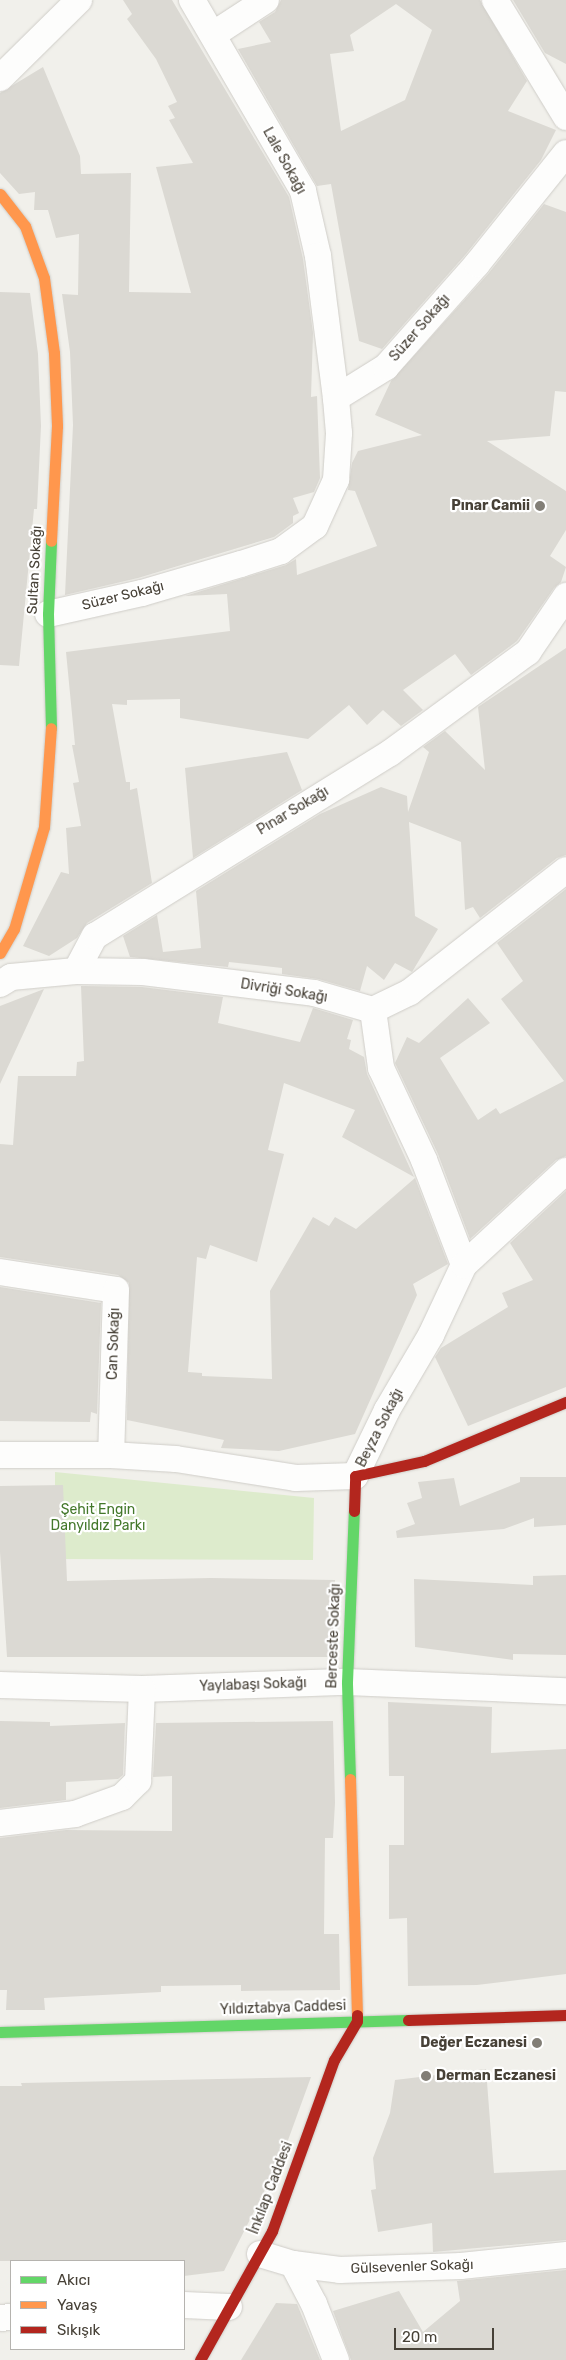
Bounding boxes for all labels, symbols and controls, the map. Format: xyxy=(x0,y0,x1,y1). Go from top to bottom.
street label: Lale Sokağı xyxy=(259,125,309,197)
street label: Süzer Sokağı xyxy=(386,291,454,365)
place label: Pınar Camii xyxy=(451,498,530,514)
marker: Pınar Camii xyxy=(534,500,546,512)
street label: Sultan Sokağı xyxy=(24,525,46,615)
street label: Süzer Sokağı xyxy=(80,578,166,614)
street label: Pınar Sokağı xyxy=(254,783,332,839)
street label: Divriği Sokağı xyxy=(239,976,329,1006)
street label: Can Sokağı xyxy=(104,1308,124,1380)
street label: Beyza Sokağı xyxy=(353,1386,407,1470)
park label: Şehit Engin Danyıldız Parkı xyxy=(51,1502,145,1534)
street label: Berceste Sokağı xyxy=(324,1583,344,1689)
street label: Yaylabaşı Sokağı xyxy=(199,1675,307,1695)
street label: Yıldıztabya Caddesi xyxy=(220,1997,346,2019)
place label: Değer Eczanesi xyxy=(420,2035,527,2051)
marker: Değer Eczanesi xyxy=(531,2037,543,2049)
place label: Derman Eczanesi xyxy=(436,2068,556,2084)
marker: Derman Eczanesi xyxy=(420,2070,432,2082)
street label: İnkılap Caddesi xyxy=(246,2139,296,2237)
street label: Gülsevenler Sokağı xyxy=(350,2256,474,2278)
legend xyxy=(10,2260,185,2350)
text: Akıcı xyxy=(57,2271,90,2289)
text: Yavaş xyxy=(57,2296,97,2314)
scale bar xyxy=(396,2318,496,2350)
text: Sıkışık xyxy=(57,2321,100,2339)
text: 20 m xyxy=(402,2328,437,2346)

